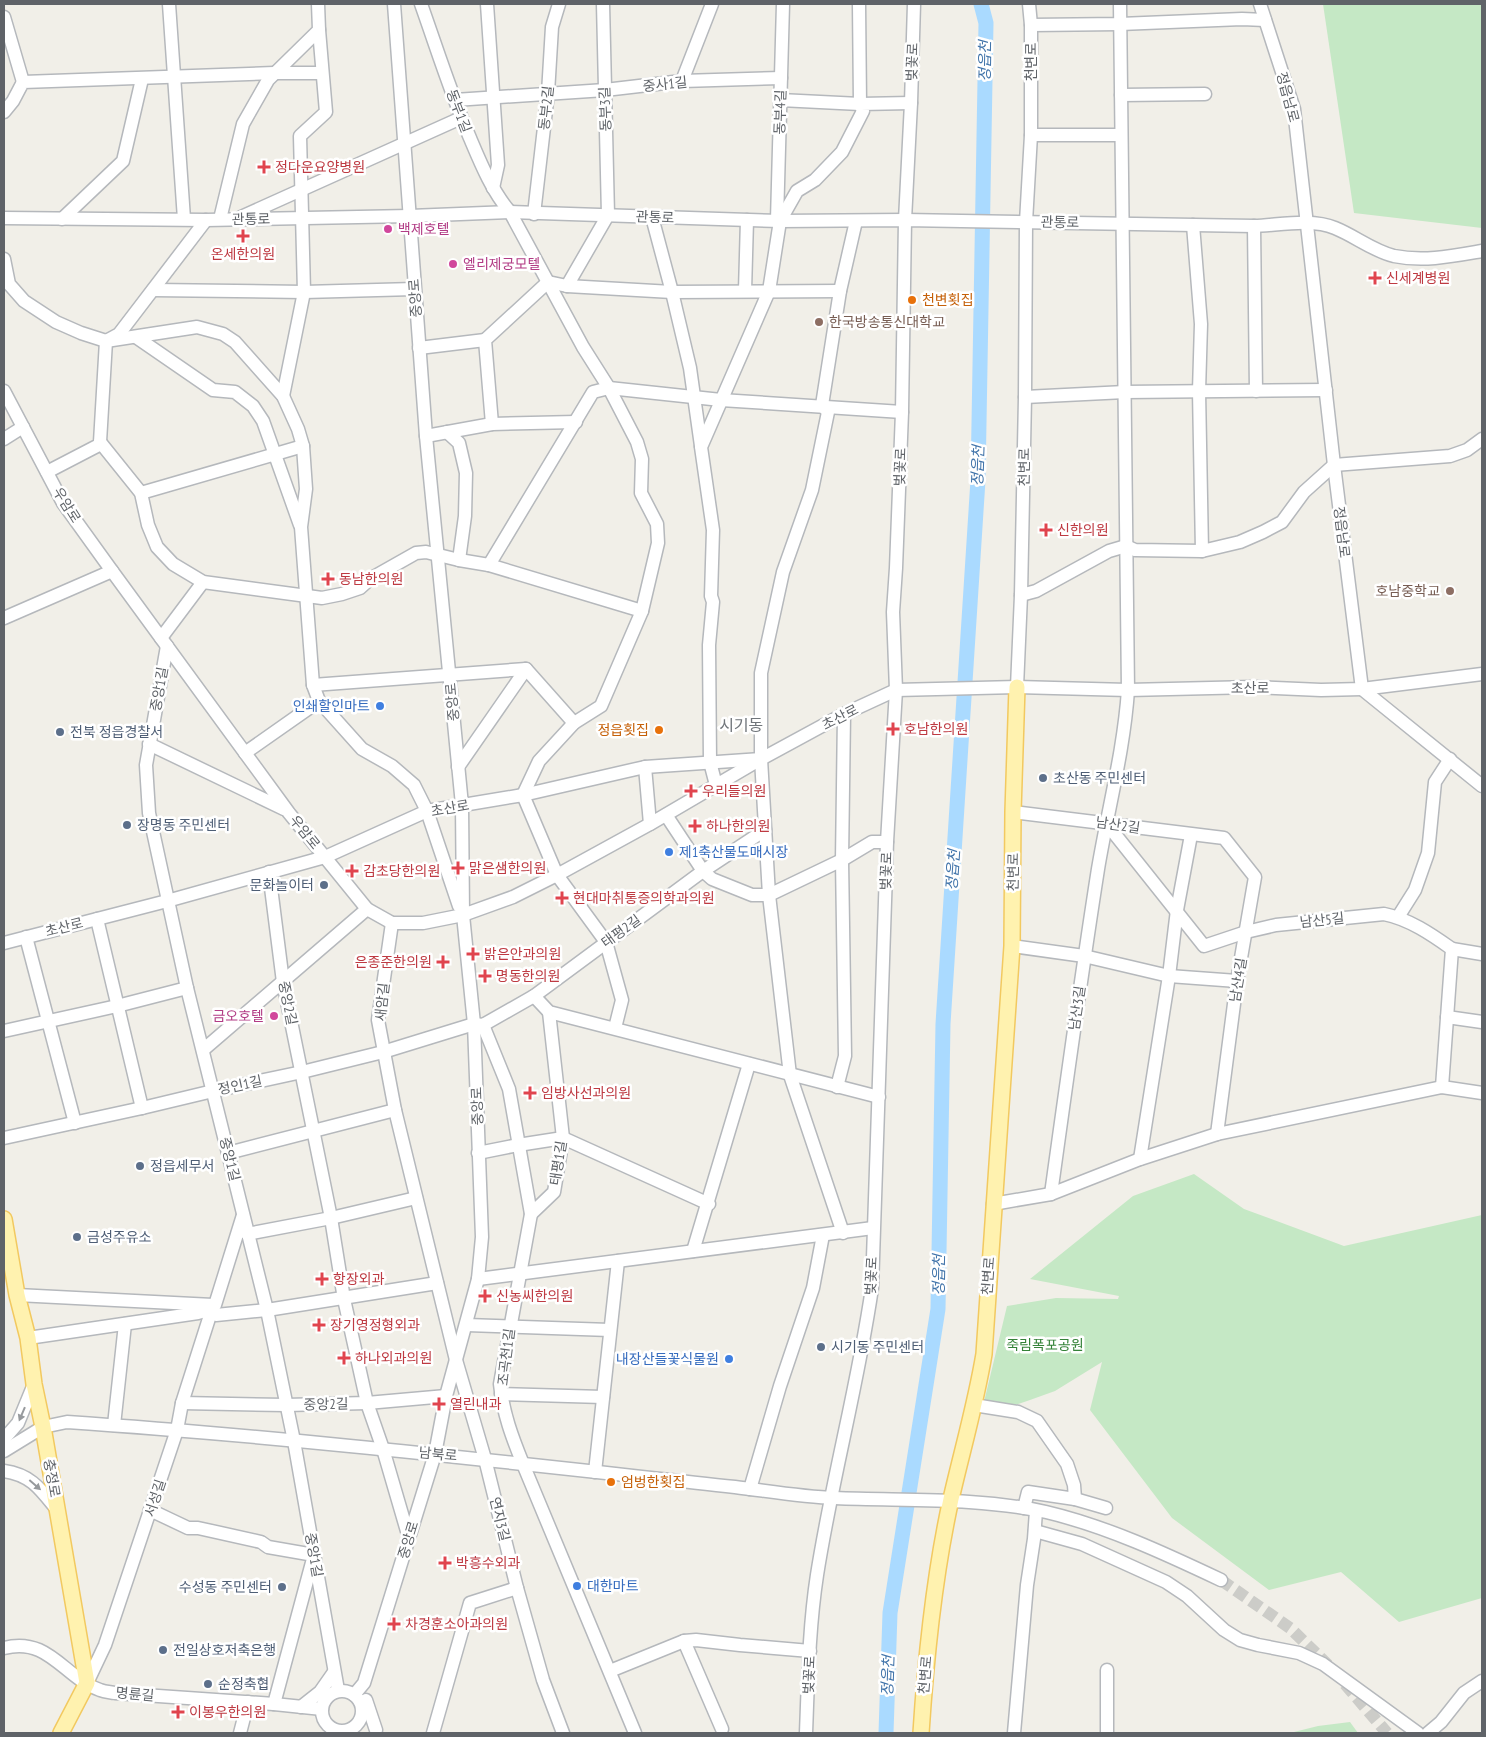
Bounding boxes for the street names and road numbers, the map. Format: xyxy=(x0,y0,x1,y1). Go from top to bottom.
street label: 벚꽃로 xyxy=(902,42,922,82)
street label: 천변로 xyxy=(1022,43,1040,81)
street label: 정읍남로 xyxy=(1273,70,1303,124)
street label: 중사1길 xyxy=(642,73,688,95)
street label: 동부2길 xyxy=(535,85,557,131)
street label: 동부3길 xyxy=(595,86,615,132)
street label: 동부1길 xyxy=(443,87,475,135)
street label: 동부4길 xyxy=(770,89,790,135)
street label: 관통로 xyxy=(635,207,675,227)
street label: 관통로 xyxy=(232,210,271,228)
street label: 관통로 xyxy=(1041,213,1080,231)
street label: 중앙로 xyxy=(405,278,425,318)
street label: 벚꽃로 xyxy=(890,447,910,487)
street label: 천변로 xyxy=(1015,447,1033,486)
street label: 우암로 xyxy=(49,484,85,526)
street label: 정읍남로 xyxy=(1330,505,1354,559)
street label: 중앙1길 xyxy=(146,665,172,713)
street label: 초산로 xyxy=(1231,679,1269,697)
street label: 중앙로 xyxy=(441,682,463,722)
street label: 초산로 xyxy=(819,700,861,734)
street label: 초산로 xyxy=(429,796,471,820)
street label: 우암로 xyxy=(286,811,324,853)
street label: 남산2길 xyxy=(1094,813,1142,837)
street label: 벚꽃로 xyxy=(876,851,896,891)
street label: 천변로 xyxy=(1004,852,1022,891)
street label: 남산5길 xyxy=(1299,909,1345,931)
street label: 태평2길 xyxy=(598,911,644,951)
street label: 초산로 xyxy=(43,914,85,940)
street label: 남산4길 xyxy=(1226,956,1250,1004)
street label: 중앙2길 xyxy=(275,979,301,1027)
street label: 새암길 xyxy=(371,982,393,1022)
street label: 남산3길 xyxy=(1065,984,1089,1032)
street label: 정인1길 xyxy=(216,1072,264,1098)
street label: 중앙로 xyxy=(467,1086,487,1126)
street label: 중앙1길 xyxy=(216,1135,244,1183)
street label: 태평1길 xyxy=(546,1139,570,1187)
street label: 벚꽃로 xyxy=(861,1256,881,1296)
street label: 천변로 xyxy=(978,1256,998,1296)
street label: 조곡천1길 xyxy=(494,1327,518,1387)
street label: 중앙2길 xyxy=(303,1395,349,1413)
street label: 남북로 xyxy=(418,1443,458,1465)
street label: 충정로 xyxy=(40,1457,64,1499)
street label: 서성길 xyxy=(140,1477,170,1519)
street label: 연지3길 xyxy=(486,1495,514,1543)
street label: 중앙로 xyxy=(394,1519,422,1561)
street label: 중앙1길 xyxy=(301,1531,327,1579)
street label: 벚꽃로 xyxy=(799,1655,819,1695)
street label: 천변로 xyxy=(914,1655,936,1695)
street label: 명륜길 xyxy=(115,1683,155,1705)

